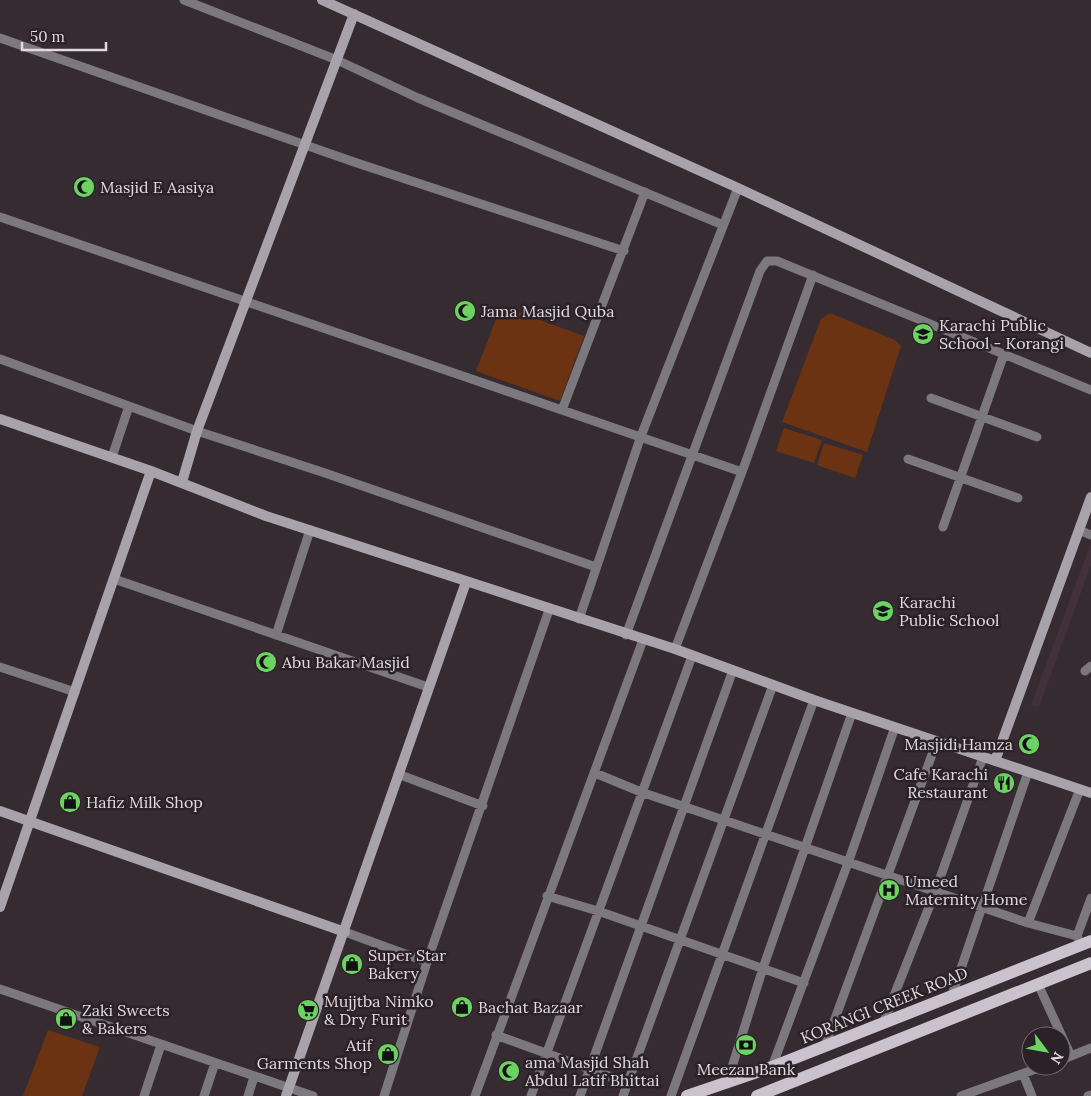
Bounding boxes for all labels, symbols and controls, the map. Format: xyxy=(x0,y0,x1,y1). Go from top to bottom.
scale bar xyxy=(22,20,106,52)
text: 50 m xyxy=(30,27,65,46)
mosque icon: Masjid E Aasiya xyxy=(72,175,96,199)
place label: Masjid E Aasiya xyxy=(100,177,214,197)
mosque icon: Jama Masjid Quba xyxy=(453,299,477,323)
place label: Jama Masjid Quba xyxy=(480,301,614,321)
place label: Karachi Public School - Korangi xyxy=(939,315,1064,353)
school or university icon: Karachi Public School - Korangi xyxy=(911,322,935,346)
place label: Karachi Public School xyxy=(899,592,999,630)
school or university icon: Karachi Public School xyxy=(871,599,895,623)
mosque icon: Abu Bakar Masjid xyxy=(254,650,278,674)
place label: Abu Bakar Masjid xyxy=(281,652,410,672)
mosque icon: Masjidi Hamza xyxy=(1017,732,1041,756)
place label: Masjidi Hamza xyxy=(904,734,1013,754)
place label: Cafe Karachi Restaurant xyxy=(894,764,989,802)
restaurant icon: Cafe Karachi Restaurant xyxy=(992,771,1016,795)
shop icon: Hafiz Milk Shop xyxy=(58,790,82,814)
place label: Hafiz Milk Shop xyxy=(86,792,203,812)
place label: Umeed Maternity Home xyxy=(905,871,1028,909)
hospital icon: Umeed Maternity Home xyxy=(877,878,901,902)
place label: Super Star Bakery xyxy=(368,945,446,983)
shop icon: Super Star Bakery xyxy=(340,952,364,976)
street label: KORANGI CREEK ROAD xyxy=(797,962,971,1048)
place label: Mujjtba Nimko & Dry Furit xyxy=(324,991,434,1029)
shop icon: Bachat Bazaar xyxy=(450,995,474,1019)
place label: Bachat Bazaar xyxy=(478,997,583,1017)
supermarket icon: Mujjtba Nimko & Dry Furit xyxy=(296,998,320,1022)
place label: Zaki Sweets & Bakers xyxy=(82,1000,170,1038)
shop icon: Zaki Sweets & Bakers xyxy=(54,1007,78,1031)
north arrow xyxy=(1021,1026,1071,1076)
bank icon: Meezan Bank xyxy=(734,1033,758,1057)
place label: Atif Garments Shop xyxy=(257,1035,374,1073)
shop icon: Atif Garments Shop xyxy=(376,1042,400,1066)
text: N xyxy=(1046,1049,1068,1067)
place label: ama Masjid Shah Abdul Latif Bhittai xyxy=(524,1052,660,1090)
mosque icon: ama Masjid Shah Abdul Latif Bhittai xyxy=(497,1059,521,1083)
place label: Meezan Bank xyxy=(697,1059,796,1079)

